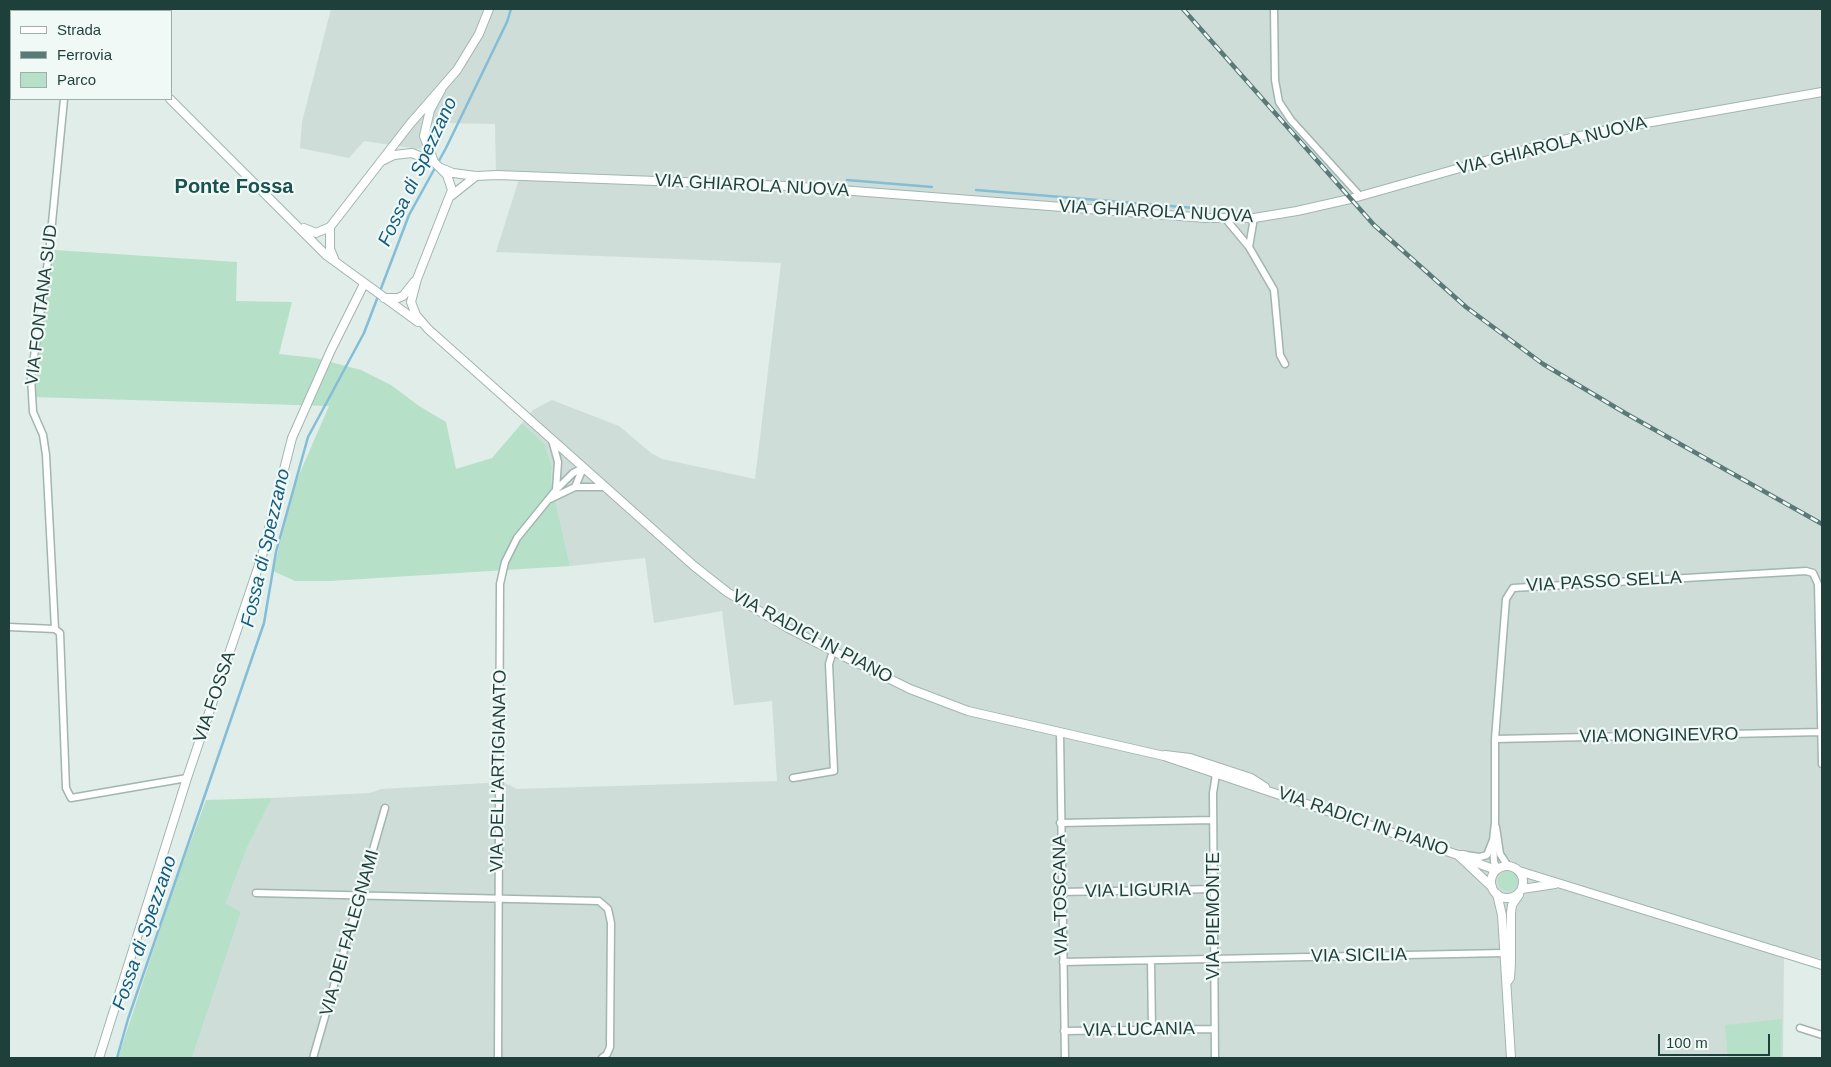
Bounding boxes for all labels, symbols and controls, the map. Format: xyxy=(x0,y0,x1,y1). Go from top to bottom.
legend xyxy=(10,10,172,100)
text: Strada xyxy=(57,21,101,38)
text: Ferrovia xyxy=(57,46,112,63)
text: Parco xyxy=(57,71,96,88)
water label: Fossa di Spezzano xyxy=(374,94,462,250)
street label: VIA GHIAROLA NUOVA xyxy=(1455,112,1649,180)
street label: VIA GHIAROLA NUOVA xyxy=(654,170,850,202)
district label: Ponte Fossa xyxy=(175,175,293,199)
street label: VIA GHIAROLA NUOVA xyxy=(1058,196,1254,228)
street label: VIA FONTANA SUD xyxy=(21,223,63,387)
water label: Fossa di Spezzano xyxy=(237,467,295,629)
street label: VIA PASSO SELLA xyxy=(1526,567,1682,597)
street label: VIA RADICI IN PIANO xyxy=(728,585,896,689)
street label: VIA FOSSA xyxy=(189,649,241,745)
street label: VIA DELL'ARTIGIANATO xyxy=(486,670,512,872)
street label: VIA MONGINEVRO xyxy=(1579,724,1739,748)
street label: VIA RADICI IN PIANO xyxy=(1275,783,1451,861)
street label: VIA TOSCANA xyxy=(1049,834,1073,956)
street label: VIA DEI FALEGNAMI xyxy=(316,847,384,1019)
street label: VIA PIEMONTE xyxy=(1203,852,1225,980)
water label: Fossa di Spezzano xyxy=(108,853,182,1013)
street label: VIA LIGURIA xyxy=(1085,879,1191,903)
street label: VIA SICILIA xyxy=(1311,944,1407,968)
street label: VIA LUCANIA xyxy=(1083,1018,1195,1042)
scale bar xyxy=(1661,1024,1774,1056)
text: 100 m xyxy=(1666,1034,1708,1051)

